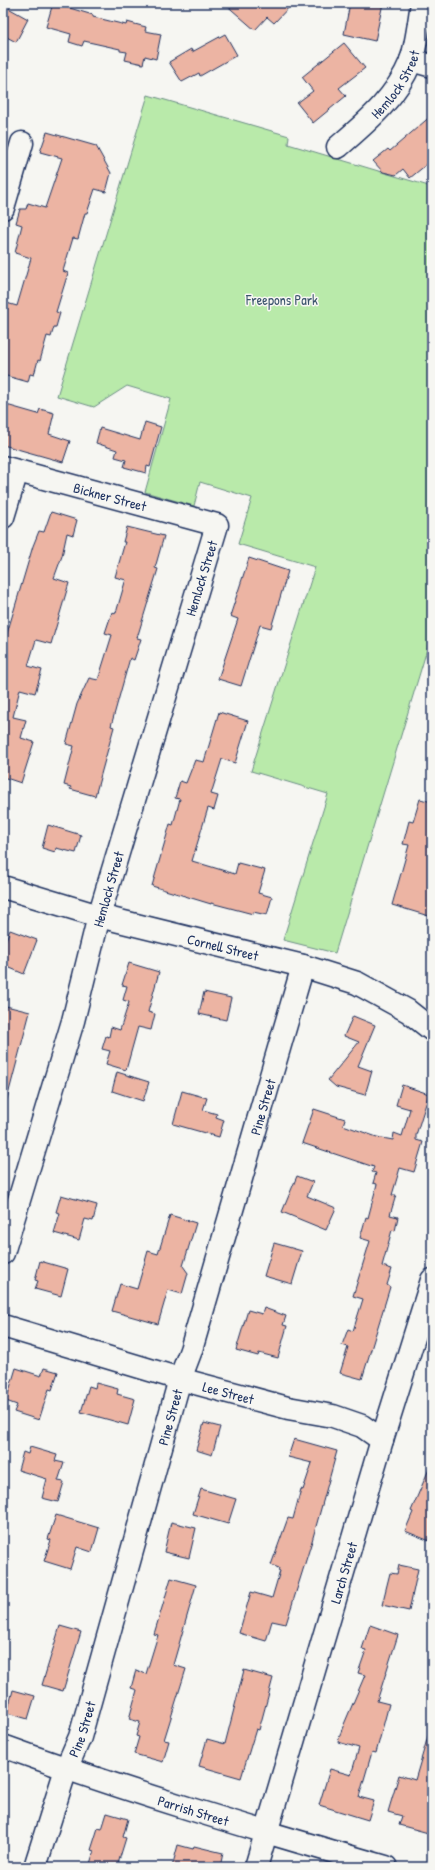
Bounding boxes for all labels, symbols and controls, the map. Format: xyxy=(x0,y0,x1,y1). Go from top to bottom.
street label: Hemlock Street xyxy=(366,48,423,122)
park label: Freepons Park xyxy=(245,290,318,310)
street label: Bickner Street xyxy=(72,477,149,515)
street label: Hemlock Street xyxy=(181,538,222,618)
street label: Hemlock Street xyxy=(88,849,128,929)
street label: Cornell Street xyxy=(186,929,261,964)
street label: Pine Street xyxy=(245,1076,279,1137)
street label: Lee Street xyxy=(201,1376,256,1408)
street label: Pine Street xyxy=(152,1386,186,1447)
street label: Larch Street xyxy=(325,1539,361,1606)
street label: Pine Street xyxy=(63,1699,99,1760)
street label: Parrish Street xyxy=(156,1790,232,1830)

